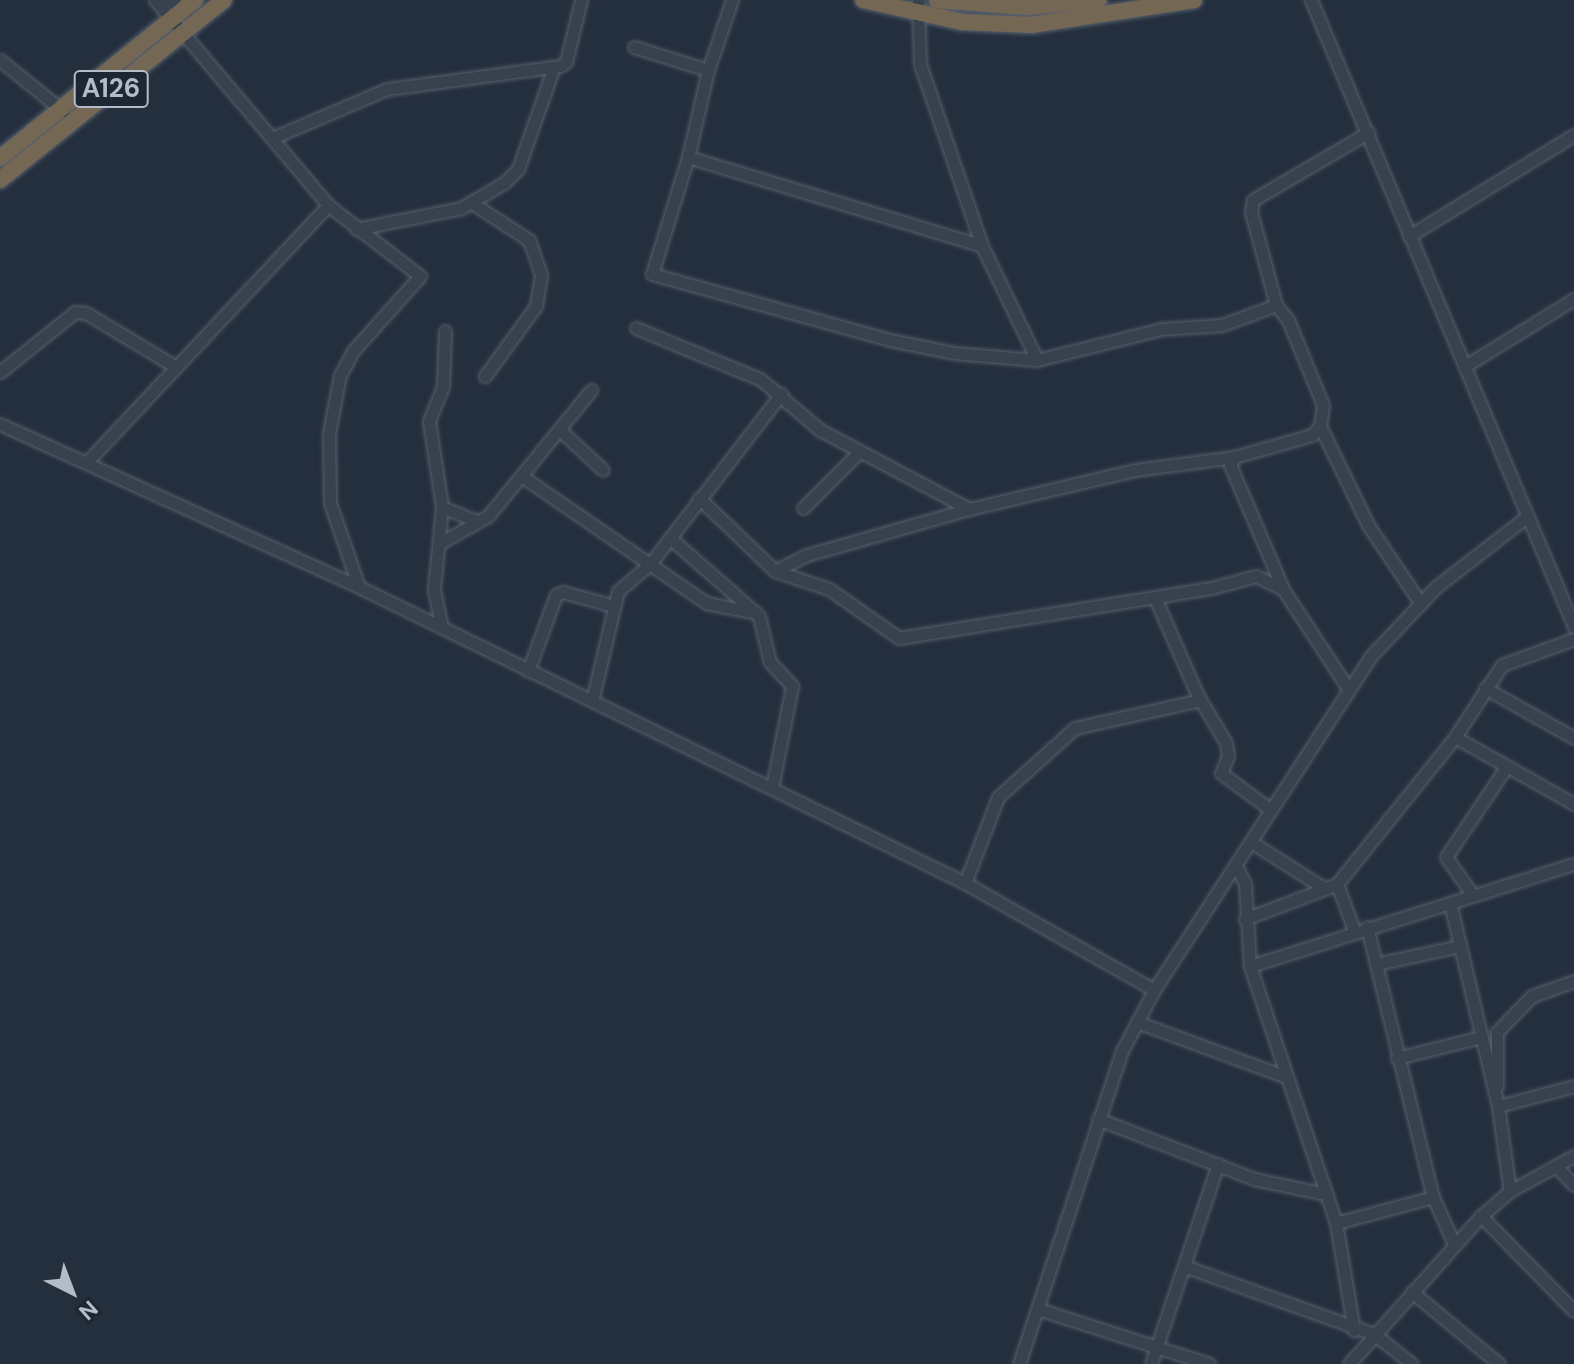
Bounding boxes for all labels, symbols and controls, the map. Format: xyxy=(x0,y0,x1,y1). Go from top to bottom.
road number: A126 xyxy=(73,67,149,111)
north arrow xyxy=(32,1252,112,1332)
text: N xyxy=(73,1294,104,1326)

